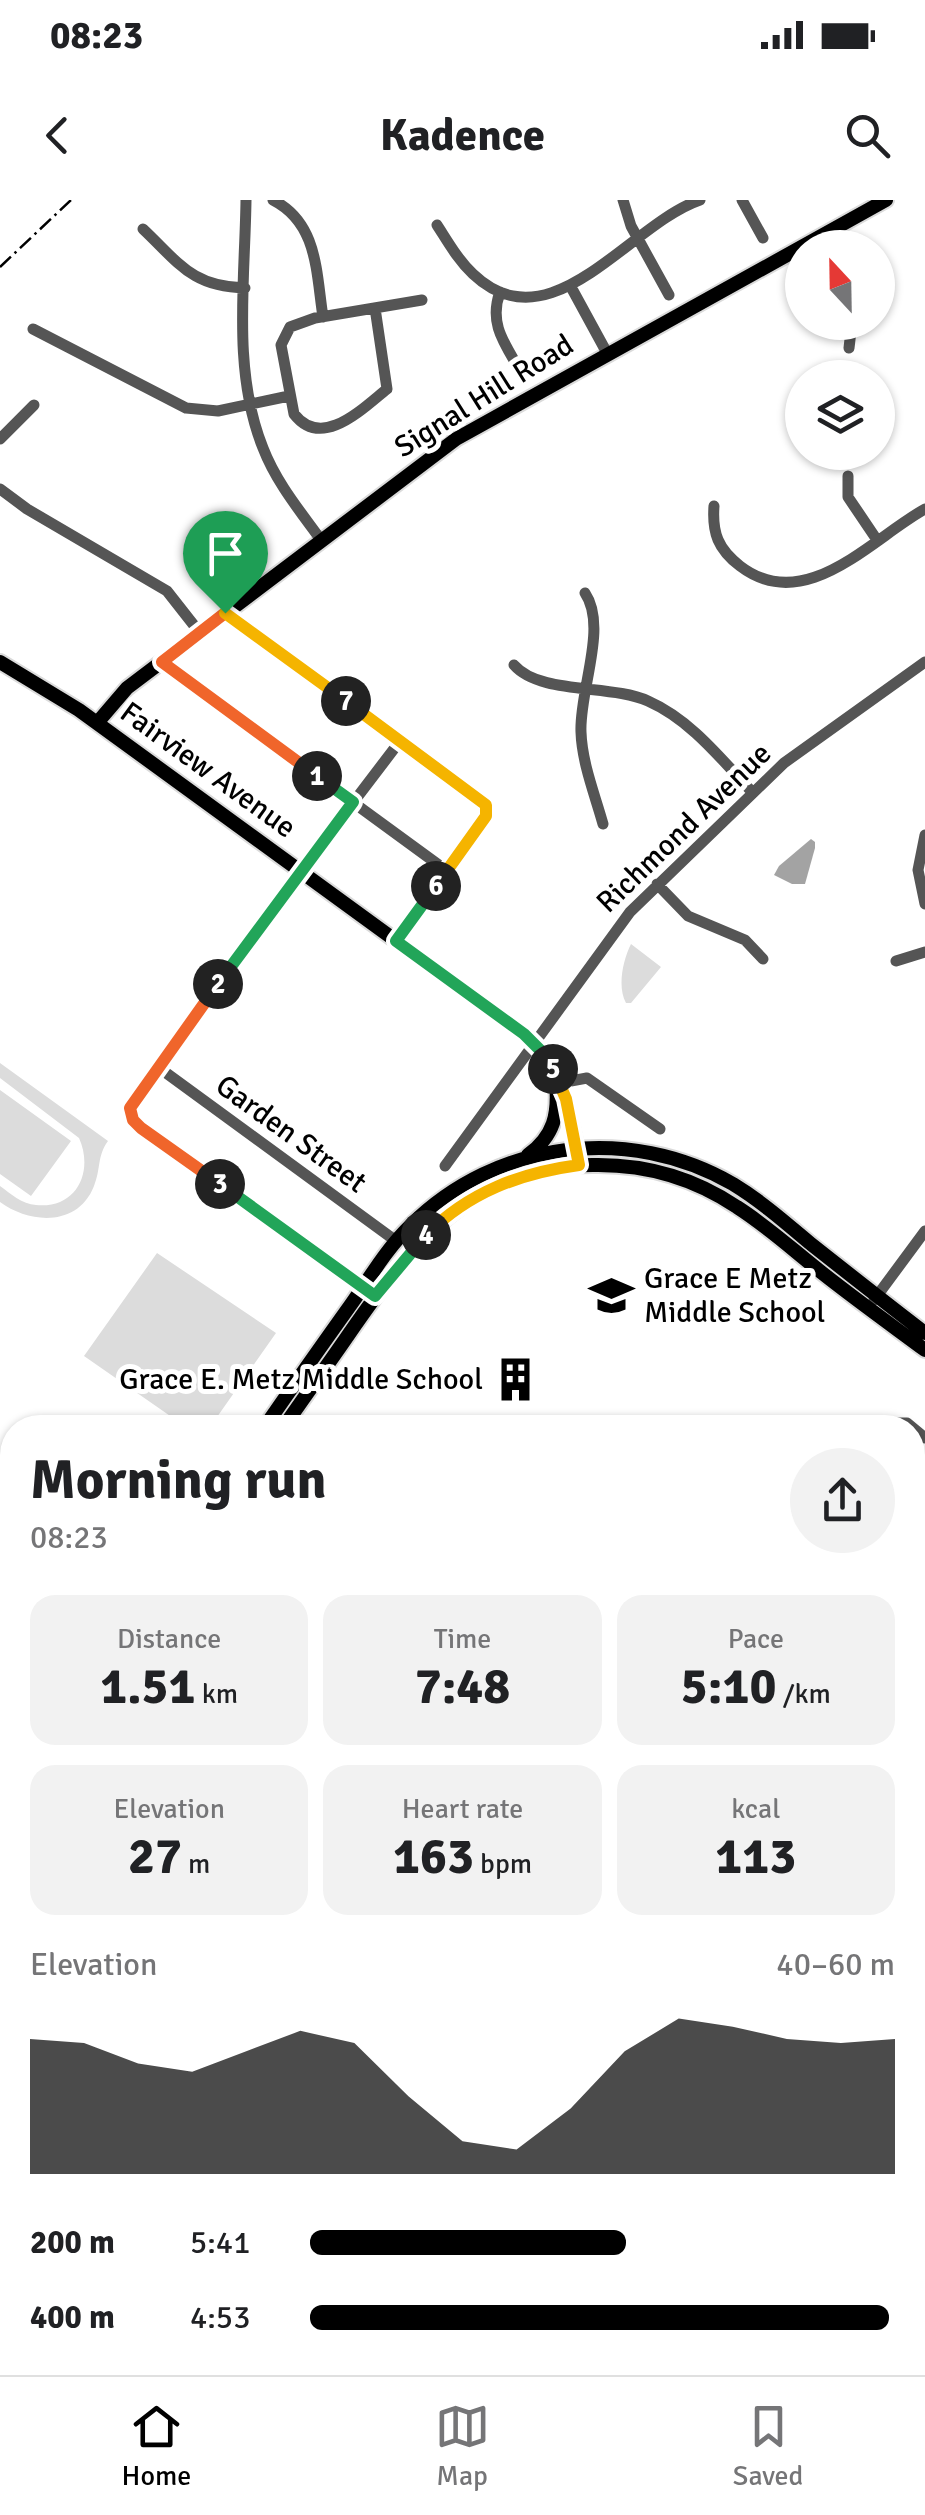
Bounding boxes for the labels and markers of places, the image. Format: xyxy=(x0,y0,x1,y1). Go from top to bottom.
pin xyxy=(183,511,268,614)
pin: 7 xyxy=(321,676,371,726)
pin: 1 xyxy=(292,751,342,801)
pin: 6 xyxy=(411,861,461,911)
pin: 2 xyxy=(193,959,243,1009)
pin: 5 xyxy=(528,1044,578,1094)
pin: 3 xyxy=(195,1159,245,1209)
pin: 4 xyxy=(401,1210,451,1260)
place label: Grace E Metz Middle School xyxy=(644,1260,825,1331)
school or university icon: Grace E Metz Middle School xyxy=(587,1271,635,1319)
building icon: Grace E. Metz Middle School xyxy=(492,1355,540,1403)
place label: Grace E. Metz Middle School xyxy=(119,1361,483,1398)

